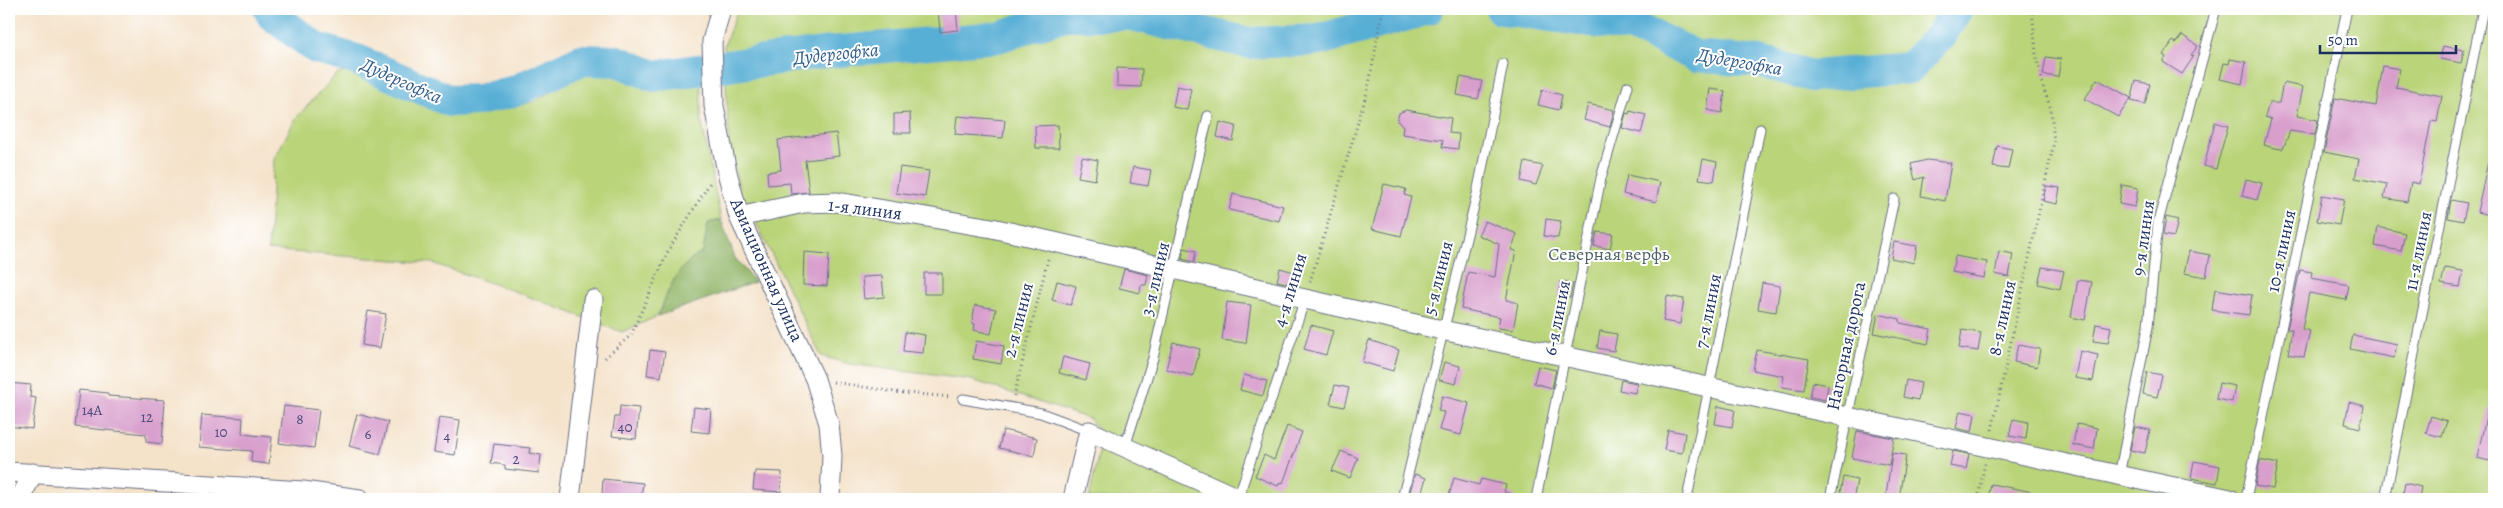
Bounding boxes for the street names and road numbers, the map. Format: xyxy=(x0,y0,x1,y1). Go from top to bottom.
street label: 1-я линия xyxy=(827,193,903,225)
street label: Авиационная улица xyxy=(724,194,810,346)
street label: 9-я линия xyxy=(2126,199,2160,277)
street label: 10-я линия xyxy=(2261,208,2301,294)
street label: 11-я линия xyxy=(2399,209,2437,293)
street label: 5-я линия xyxy=(1417,238,1459,318)
street label: 3-я линия xyxy=(1135,240,1175,318)
street label: 4-я линия xyxy=(1267,250,1313,330)
street label: 7-я линия xyxy=(1689,272,1727,350)
street label: 6-я линия xyxy=(1538,278,1576,358)
street label: 8-я линия xyxy=(1982,278,2022,358)
street label: Нагорная дорога xyxy=(1821,279,1871,413)
street label: 2-я линия xyxy=(997,280,1039,360)

